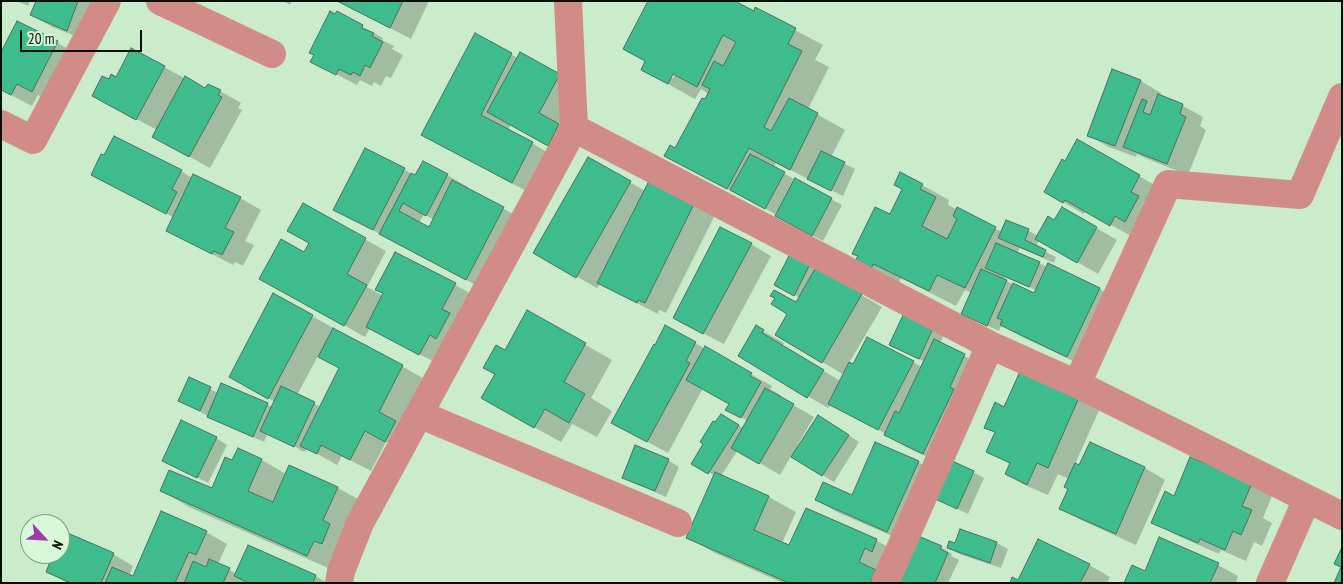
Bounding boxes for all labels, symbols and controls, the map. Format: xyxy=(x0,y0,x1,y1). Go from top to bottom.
scale bar xyxy=(22,20,145,52)
text: 20 m xyxy=(28,29,54,48)
north arrow xyxy=(20,514,70,564)
text: N xyxy=(48,538,67,552)

